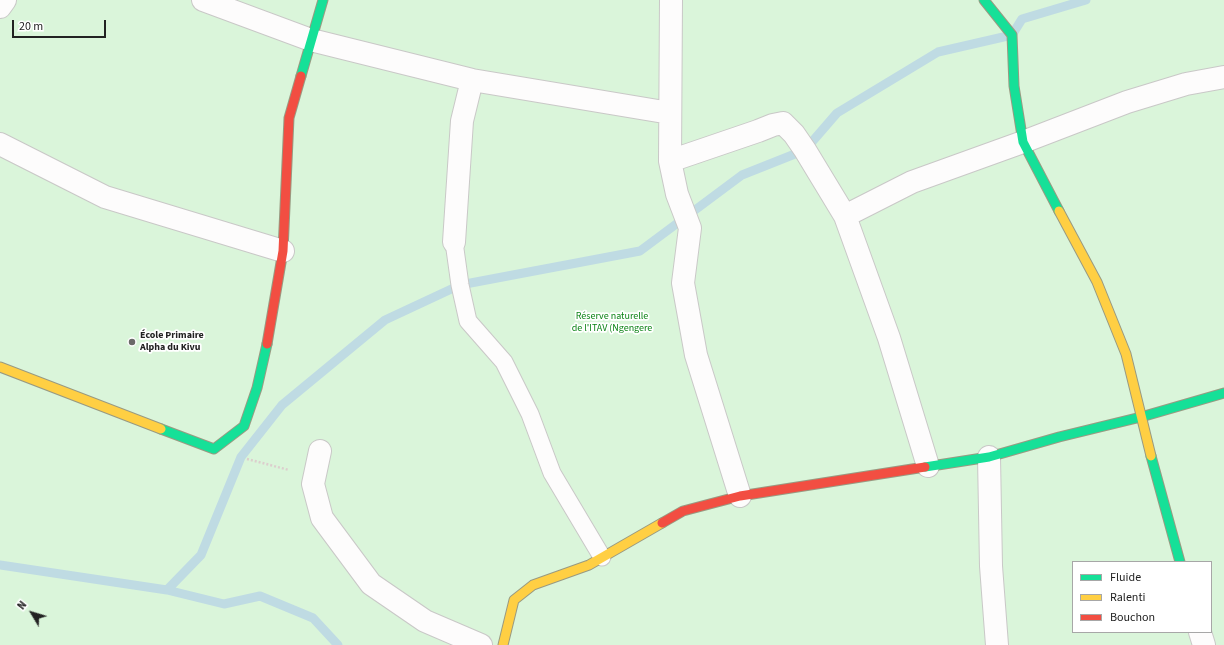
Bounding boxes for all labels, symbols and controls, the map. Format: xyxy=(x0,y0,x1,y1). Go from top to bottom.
scale bar xyxy=(14,12,108,38)
text: 20 m xyxy=(19,18,43,35)
park label: Réserve naturelle de l'ITAV (Ngengere xyxy=(572,311,652,334)
place label: École Primaire Alpha du Kivu xyxy=(140,330,204,354)
marker: École Primaire Alpha du Kivu xyxy=(127,337,137,347)
legend xyxy=(1072,561,1212,633)
text: Fluide xyxy=(1110,569,1141,586)
text: Ralenti xyxy=(1110,589,1145,606)
north arrow xyxy=(12,593,52,633)
text: N xyxy=(14,598,30,613)
text: Bouchon xyxy=(1110,609,1155,626)

